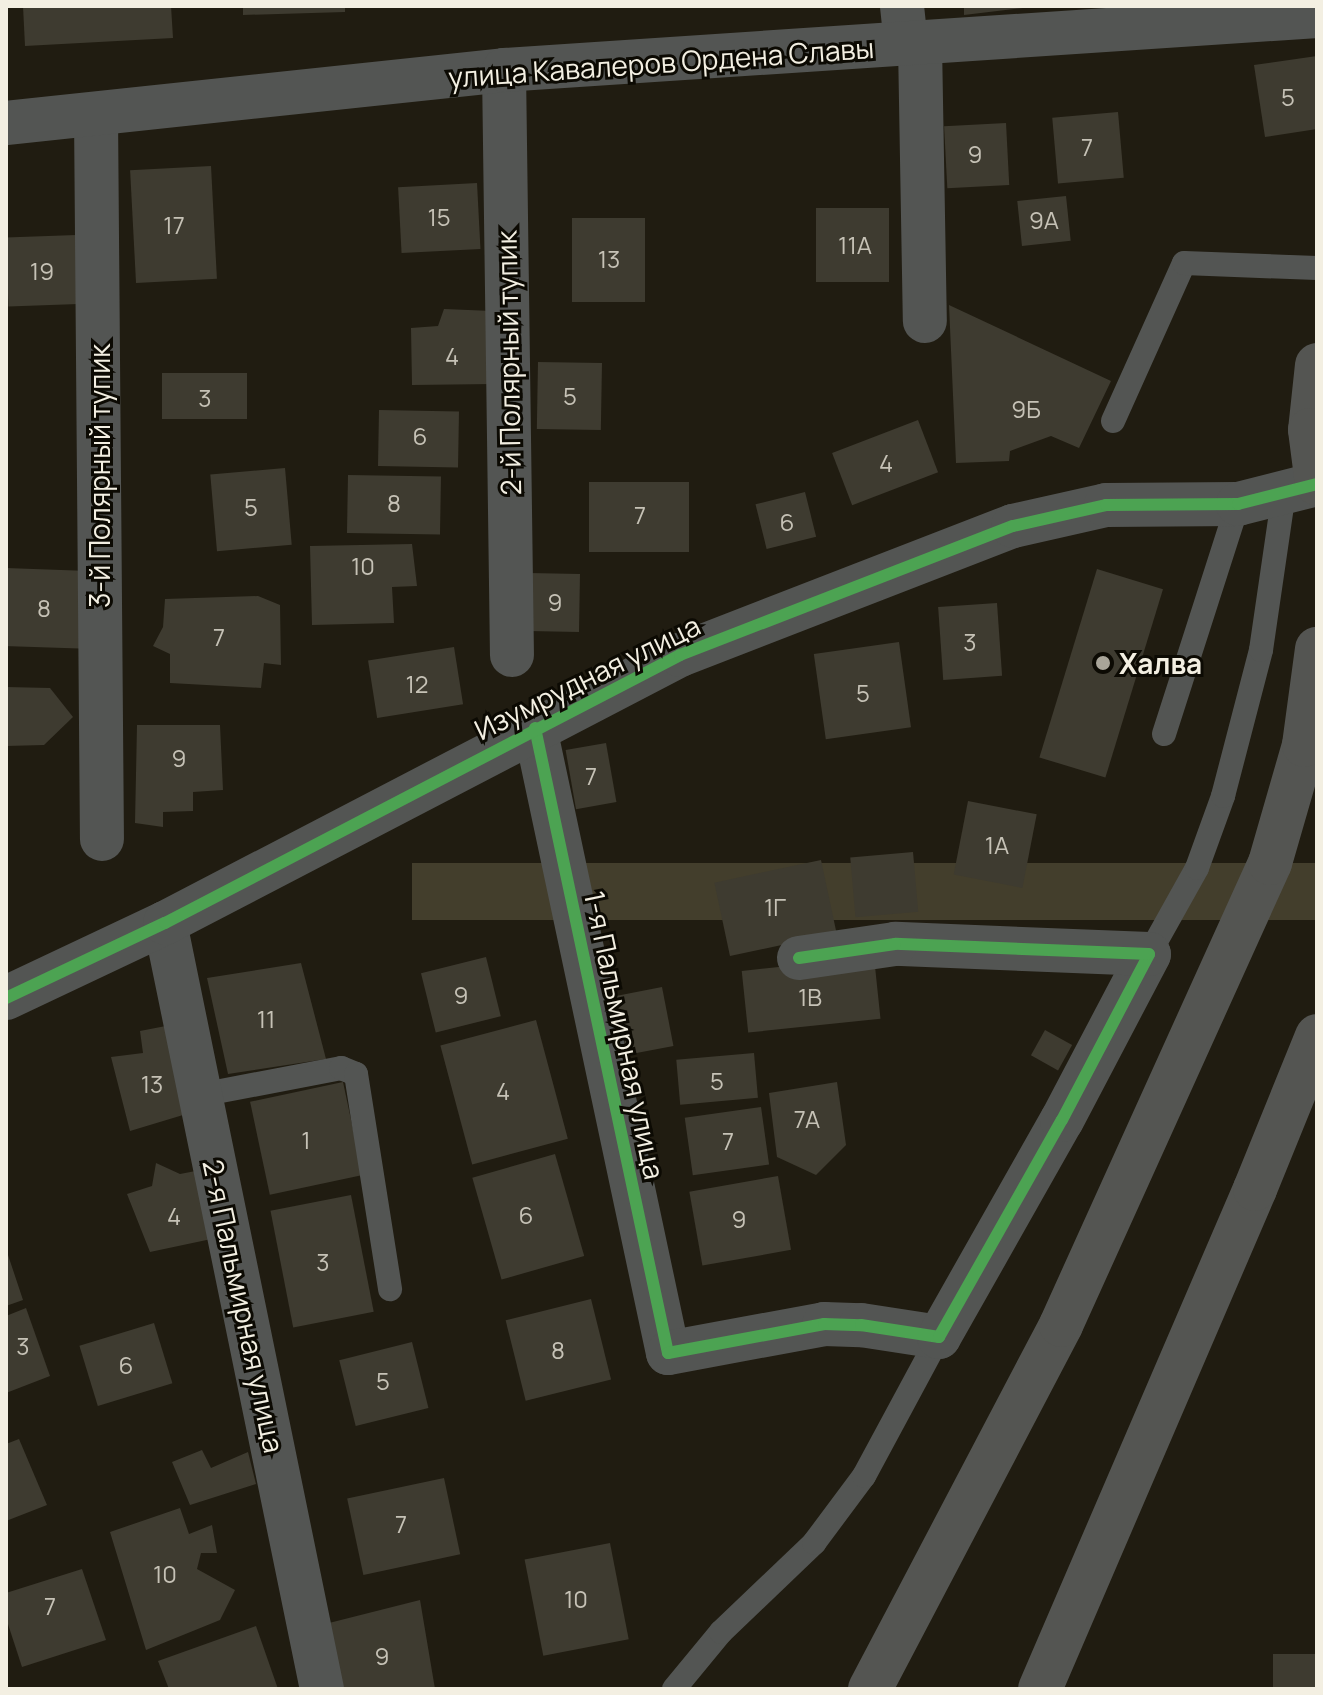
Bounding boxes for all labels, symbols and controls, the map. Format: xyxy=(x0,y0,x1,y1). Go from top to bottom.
street label: улица Кавалеров Ордена Славы xyxy=(447,30,875,94)
house number: 5 xyxy=(1281,83,1295,111)
house number: 7 xyxy=(1081,133,1093,161)
house number: 9 xyxy=(968,140,982,168)
house number: 15 xyxy=(427,203,451,231)
house number: 9А xyxy=(1029,206,1059,234)
house number: 17 xyxy=(163,211,185,239)
street label: 2-й Полярный тупик xyxy=(489,230,527,496)
house number: 11А xyxy=(838,231,872,259)
house number: 13 xyxy=(598,245,620,273)
house number: 19 xyxy=(30,257,54,285)
house number: 4 xyxy=(445,342,459,370)
street label: 3-й Полярный тупик xyxy=(82,344,116,608)
house number: 5 xyxy=(563,382,577,410)
house number: 3 xyxy=(198,384,212,412)
house number: 9Б xyxy=(1011,395,1041,423)
house number: 6 xyxy=(413,422,427,450)
house number: 4 xyxy=(879,449,893,477)
house number: 8 xyxy=(387,489,401,517)
house number: 5 xyxy=(244,493,258,521)
house number: 7 xyxy=(634,501,646,529)
house number: 6 xyxy=(780,508,794,536)
house number: 10 xyxy=(351,552,375,580)
house number: 9 xyxy=(548,588,562,616)
house number: 8 xyxy=(37,594,51,622)
street label: Изумрудная улица xyxy=(469,608,705,746)
house number: 7 xyxy=(213,623,225,651)
house number: 3 xyxy=(963,628,977,656)
place label: Халва xyxy=(1119,646,1202,680)
marker: Халва xyxy=(1094,654,1112,672)
house number: 12 xyxy=(405,670,429,698)
house number: 5 xyxy=(856,679,870,707)
house number: 9 xyxy=(172,744,186,772)
house number: 7 xyxy=(585,762,597,790)
house number: 1А xyxy=(985,831,1009,859)
street label: 1-я Пальмирная улица xyxy=(578,888,672,1182)
house number: 1Г xyxy=(764,893,786,921)
house number: 9 xyxy=(454,981,468,1009)
house number: 1В xyxy=(798,983,822,1011)
house number: 11 xyxy=(257,1005,275,1033)
house number: 5 xyxy=(710,1067,724,1095)
house number: 13 xyxy=(141,1070,163,1098)
house number: 4 xyxy=(496,1077,510,1105)
house number: 7А xyxy=(794,1105,820,1133)
house number: 1 xyxy=(301,1126,311,1154)
house number: 7 xyxy=(722,1127,734,1155)
street label: 2-я Пальмирная улица xyxy=(196,1156,292,1456)
house number: 6 xyxy=(519,1201,533,1229)
house number: 4 xyxy=(167,1202,181,1230)
house number: 9 xyxy=(732,1205,746,1233)
house number: 3 xyxy=(316,1248,330,1276)
house number: 3 xyxy=(16,1332,30,1360)
house number: 8 xyxy=(551,1336,565,1364)
house number: 6 xyxy=(119,1351,133,1379)
house number: 5 xyxy=(376,1367,390,1395)
house number: 7 xyxy=(395,1510,407,1538)
house number: 10 xyxy=(153,1560,177,1588)
house number: 10 xyxy=(564,1585,588,1613)
house number: 7 xyxy=(44,1592,56,1620)
house number: 9 xyxy=(375,1642,389,1670)

